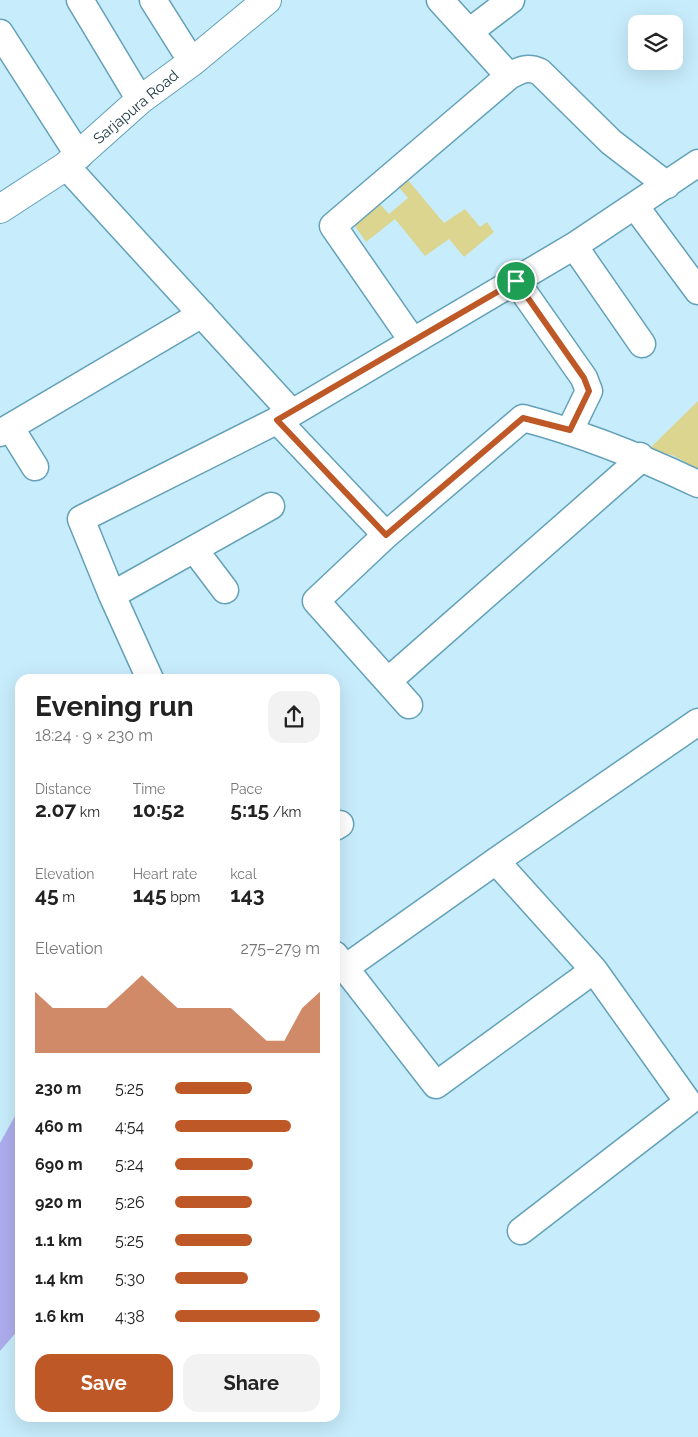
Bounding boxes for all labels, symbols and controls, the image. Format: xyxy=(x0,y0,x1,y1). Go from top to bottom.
map controls xyxy=(628,15,683,70)
button: layers xyxy=(628,15,683,70)
street label: Sarjapura Road xyxy=(90,66,182,148)
pin xyxy=(495,260,537,302)
icon: arrive xyxy=(502,267,530,295)
text: Evening run xyxy=(35,690,194,723)
button: share xyxy=(268,691,320,743)
text: 18:24 · 9 × 230 m xyxy=(35,726,153,745)
text: Distance xyxy=(35,781,91,797)
text: Time xyxy=(133,781,165,797)
text: Pace xyxy=(230,781,262,797)
text: 2.07 xyxy=(35,797,76,822)
text: 10:52 xyxy=(133,797,185,822)
text: 5:15 xyxy=(230,797,269,822)
text: km xyxy=(76,804,100,820)
text: /km xyxy=(269,804,301,820)
text: Elevation xyxy=(35,866,94,882)
text: Heart rate xyxy=(133,866,197,882)
text: kcal xyxy=(230,866,257,882)
text: 45 xyxy=(35,882,59,907)
text: 145 xyxy=(133,882,167,907)
text: 143 xyxy=(230,882,264,907)
text: m xyxy=(59,889,75,905)
text: bpm xyxy=(167,889,200,905)
text: Elevation xyxy=(35,939,103,958)
text: 275–279 m xyxy=(241,939,320,958)
text: 230 m xyxy=(35,1079,82,1098)
text: 5:25 xyxy=(115,1079,144,1098)
text: 460 m xyxy=(35,1117,82,1136)
text: 4:54 xyxy=(115,1117,144,1136)
text: 690 m xyxy=(35,1155,83,1174)
text: 5:24 xyxy=(115,1155,144,1174)
text: 920 m xyxy=(35,1193,82,1212)
text: 5:26 xyxy=(115,1193,145,1212)
text: 1.1 km xyxy=(35,1231,82,1250)
text: 5:25 xyxy=(115,1231,144,1250)
text: 1.4 km xyxy=(35,1269,83,1288)
text: 5:30 xyxy=(115,1269,145,1288)
text: 1.6 km xyxy=(35,1307,84,1326)
text: 4:38 xyxy=(115,1307,145,1326)
button: Save xyxy=(35,1354,173,1412)
button: Share xyxy=(183,1354,320,1412)

